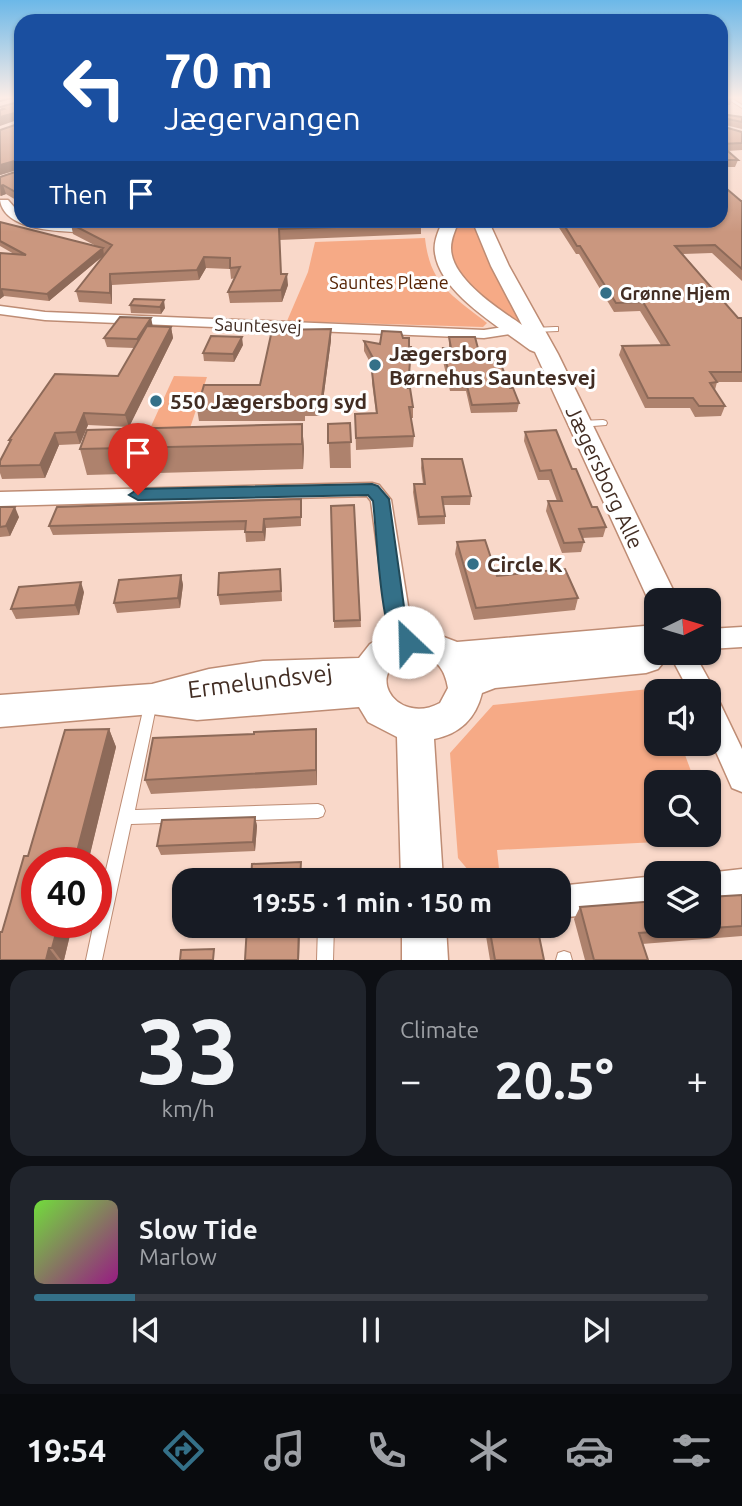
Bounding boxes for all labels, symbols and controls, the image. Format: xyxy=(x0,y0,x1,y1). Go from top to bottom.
icon: left xyxy=(49,42,140,133)
text: 70 m xyxy=(164,42,273,97)
text: Jægervangen xyxy=(164,100,361,136)
icon: arrive xyxy=(122,175,160,213)
text: Then xyxy=(49,180,108,209)
park label: Sauntes Plæne xyxy=(329,272,449,292)
place label: Grønne Hjem xyxy=(620,283,730,303)
marker: Grønne Hjem xyxy=(598,285,614,301)
street label: Sauntesvej xyxy=(214,313,302,337)
place label: Jægersborg Børnehus Sauntesvej xyxy=(389,341,596,389)
marker: Jægersborg Børnehus Sauntesvej xyxy=(367,357,383,373)
place label: 550 Jægersborg syd xyxy=(170,389,367,413)
marker: 550 Jægersborg syd xyxy=(148,393,164,409)
street label: Jægersborg Alle xyxy=(561,402,649,552)
pin xyxy=(108,423,168,495)
icon: arrive xyxy=(119,434,157,472)
place label: Circle K xyxy=(487,552,562,576)
marker: Circle K xyxy=(465,556,481,572)
north arrow xyxy=(644,588,721,665)
map controls xyxy=(644,588,721,938)
position arrow xyxy=(371,605,445,679)
street label: Ermelundsvej xyxy=(186,659,334,703)
button: sound xyxy=(644,679,721,756)
button: search xyxy=(644,770,721,847)
speed limit sign: 40 xyxy=(21,847,112,938)
button: layers xyxy=(644,861,721,938)
text: 19:55 · 1 min · 150 m xyxy=(251,888,492,917)
text: 33 xyxy=(137,999,239,1101)
text: Climate xyxy=(400,1017,479,1042)
text: 20.5° xyxy=(494,1051,614,1109)
text: − xyxy=(400,1059,421,1101)
text: + xyxy=(687,1059,708,1101)
text: km/h xyxy=(161,1096,215,1121)
text: Slow Tide xyxy=(139,1215,258,1244)
text: Marlow xyxy=(139,1244,217,1269)
icon: previous xyxy=(127,1311,165,1349)
icon: pause xyxy=(352,1311,390,1349)
icon: next xyxy=(577,1311,615,1349)
icon: directions xyxy=(159,1426,208,1475)
icon: music xyxy=(260,1426,309,1475)
icon: phone xyxy=(362,1426,411,1475)
icon: climate xyxy=(464,1426,513,1475)
icon: car xyxy=(565,1426,614,1475)
icon: filters xyxy=(667,1426,716,1475)
text: 19:54 xyxy=(26,1432,106,1468)

